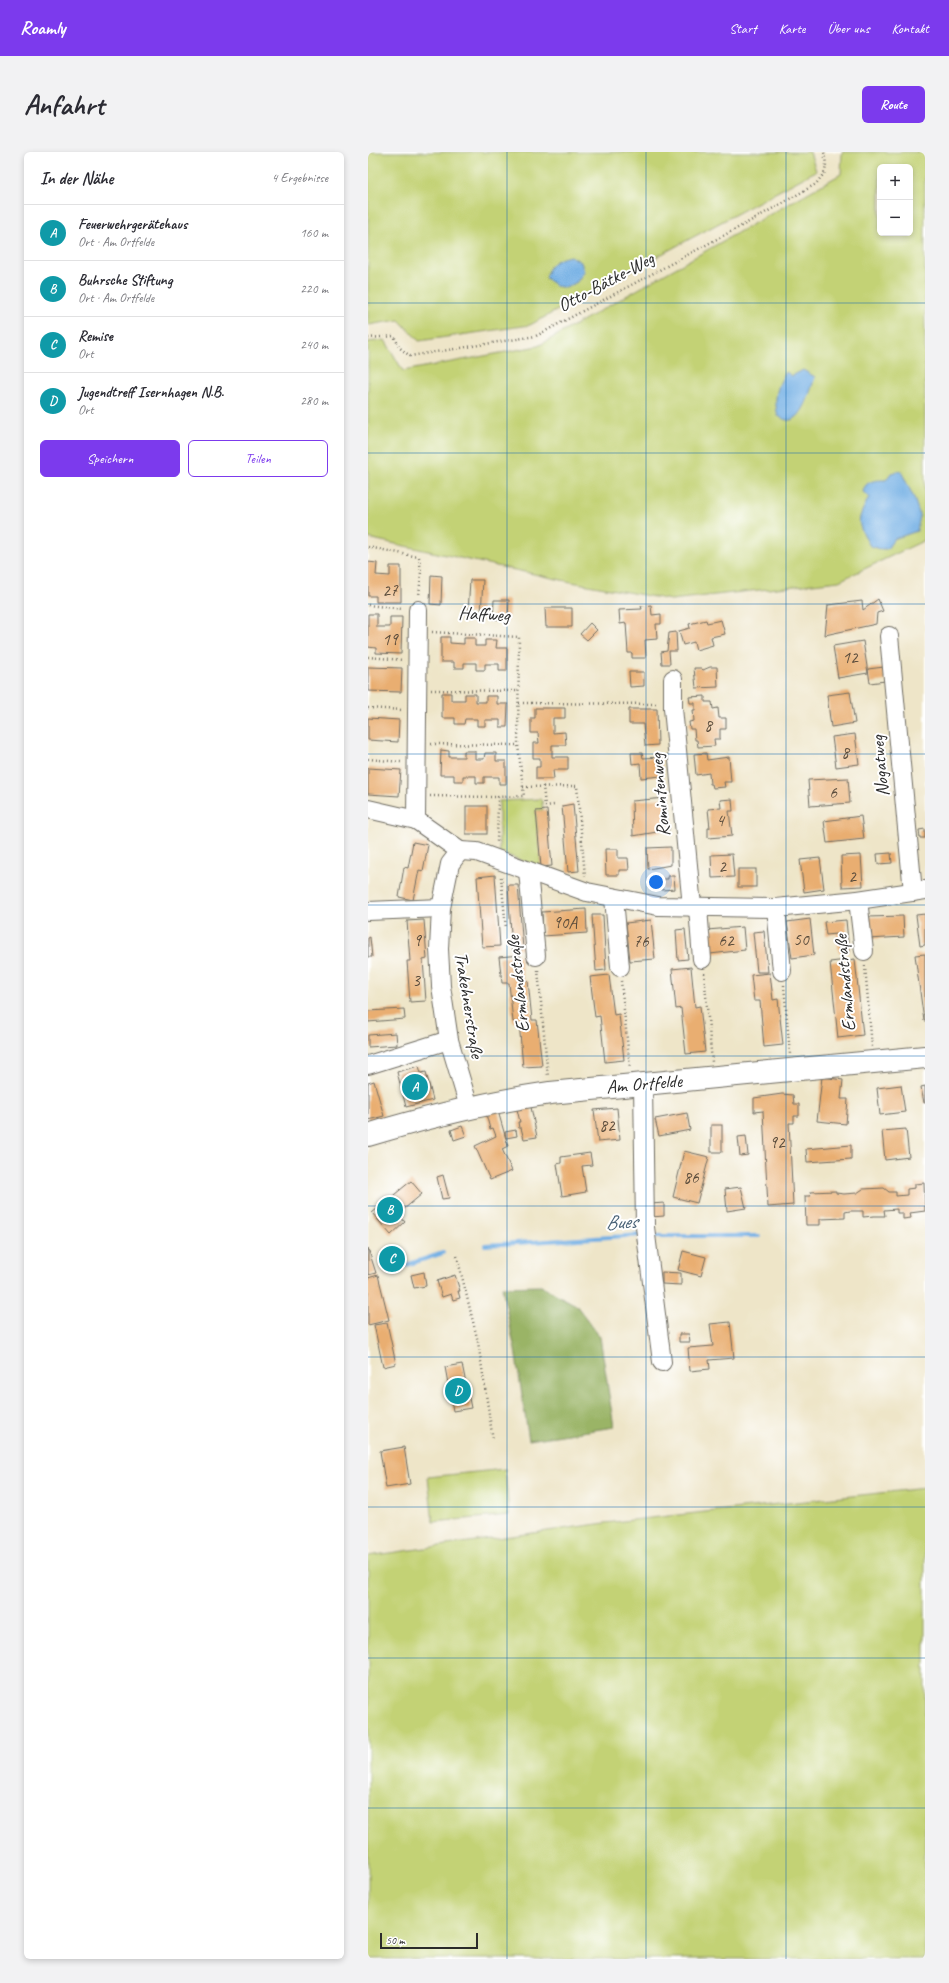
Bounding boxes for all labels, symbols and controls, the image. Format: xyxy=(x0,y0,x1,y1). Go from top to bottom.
text: Roamly xyxy=(20,16,66,40)
text: Start xyxy=(729,20,757,37)
text: Karte xyxy=(779,20,805,37)
text: Über uns xyxy=(827,20,869,37)
text: Kontakt xyxy=(891,20,929,37)
button: Route xyxy=(862,86,925,123)
text: Anfahrt xyxy=(24,87,104,122)
map controls xyxy=(877,164,913,236)
button: + xyxy=(877,164,913,200)
text: In der Nähe xyxy=(40,168,113,189)
text: 4 Ergebnisse xyxy=(272,170,328,186)
button: − xyxy=(877,200,913,236)
text: Feuerwehrgerätehaus xyxy=(78,215,187,234)
text: A xyxy=(50,225,56,241)
text: 160 m xyxy=(300,225,328,241)
text: Ort · Am Ortfelde xyxy=(78,234,154,250)
street label: Otto-Bätke-Weg xyxy=(554,246,659,317)
text: Buhrsche Stiftung xyxy=(78,271,172,290)
text: B xyxy=(50,281,56,297)
text: 220 m xyxy=(300,281,328,297)
text: Ort · Am Ortfelde xyxy=(78,290,154,306)
text: Remise xyxy=(78,327,113,346)
text: C xyxy=(50,337,56,353)
text: 240 m xyxy=(300,337,328,353)
text: Ort xyxy=(78,346,93,362)
text: Jugendtreff Isernhagen N.B. xyxy=(78,383,224,402)
text: D xyxy=(49,393,57,409)
text: 280 m xyxy=(300,393,328,409)
text: Ort xyxy=(78,402,93,418)
button: Speichern xyxy=(40,440,180,477)
button: Teilen xyxy=(188,440,328,477)
house number: 27 xyxy=(382,580,399,601)
street label: Haffweg xyxy=(458,601,511,627)
house number: 19 xyxy=(382,629,399,650)
house number: 12 xyxy=(842,647,859,668)
house number: 8 xyxy=(704,715,714,736)
street label: Nogatweg xyxy=(865,733,895,798)
house number: 8 xyxy=(841,742,851,763)
street label: Romintenweg xyxy=(644,751,676,838)
house number: 6 xyxy=(829,782,838,803)
house number: 4 xyxy=(716,810,726,831)
house number: 2 xyxy=(718,856,727,877)
house number: 2 xyxy=(848,866,857,887)
your location xyxy=(646,872,666,892)
house number: 90A xyxy=(553,912,578,933)
house number: 50 xyxy=(793,929,810,950)
house number: 9 xyxy=(413,930,422,951)
house number: 62 xyxy=(718,930,735,951)
house number: 76 xyxy=(633,931,650,952)
street label: Ermlandstraße xyxy=(829,932,861,1032)
street label: Ermlandstraße xyxy=(501,933,535,1033)
street label: Trakehnerstraße xyxy=(449,950,490,1062)
house number: 3 xyxy=(412,970,421,991)
street label: Am Ortfelde xyxy=(605,1069,685,1099)
pin: A xyxy=(402,1072,428,1102)
house number: 82 xyxy=(599,1115,616,1136)
house number: 92 xyxy=(769,1132,786,1153)
house number: 86 xyxy=(683,1167,700,1188)
pin: B xyxy=(377,1195,403,1225)
water label: Bues xyxy=(605,1208,641,1235)
pin: C xyxy=(379,1244,405,1274)
pin: D xyxy=(445,1376,471,1406)
scale bar xyxy=(380,1931,478,1950)
text: 50 m xyxy=(386,1933,405,1947)

